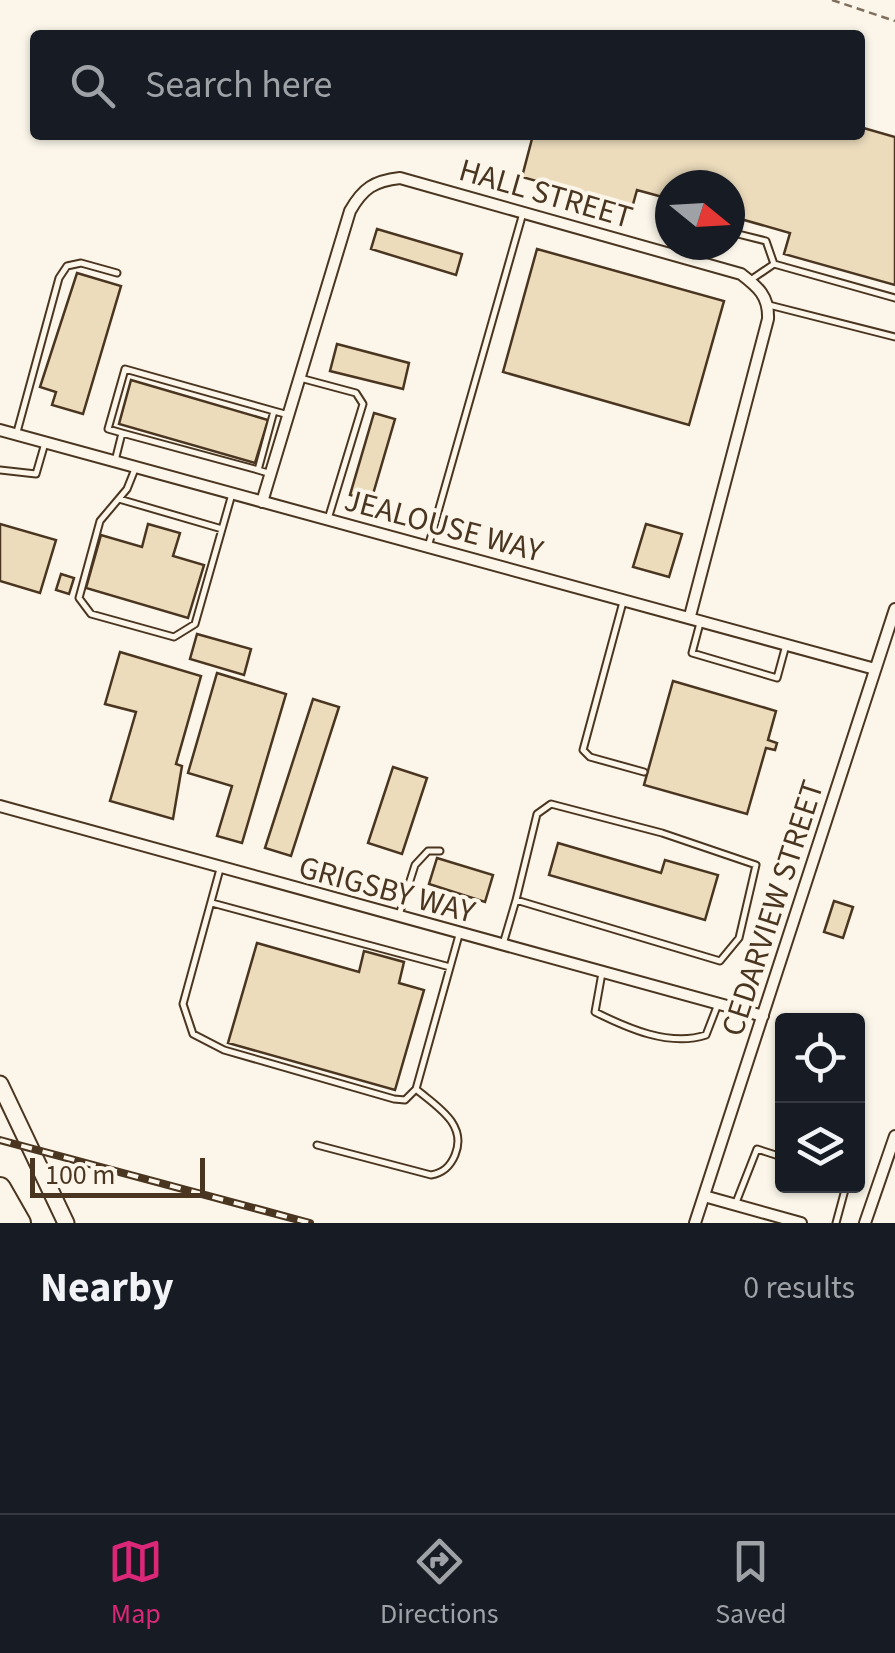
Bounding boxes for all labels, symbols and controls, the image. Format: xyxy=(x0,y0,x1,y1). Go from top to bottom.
search box xyxy=(30,30,865,140)
icon: search xyxy=(65,58,120,113)
text: Search here xyxy=(145,58,332,112)
street label: HALL STREET xyxy=(454,147,638,241)
north arrow xyxy=(655,170,745,260)
street label: JEALOUSE WAY xyxy=(339,477,549,575)
street label: CEDARVIEW STREET xyxy=(710,775,836,1042)
street label: GRIGSBY WAY xyxy=(294,844,481,936)
map controls xyxy=(775,1013,865,1193)
button: locate xyxy=(775,1013,865,1103)
button: layers xyxy=(775,1103,865,1193)
scale bar xyxy=(30,1153,205,1198)
text: 100 m xyxy=(45,1155,116,1195)
text: Nearby xyxy=(40,1258,174,1318)
text: 0 results xyxy=(743,1265,855,1311)
tab: Map xyxy=(108,1534,163,1634)
tab: Directions xyxy=(380,1534,499,1634)
tab: Saved xyxy=(715,1534,787,1634)

